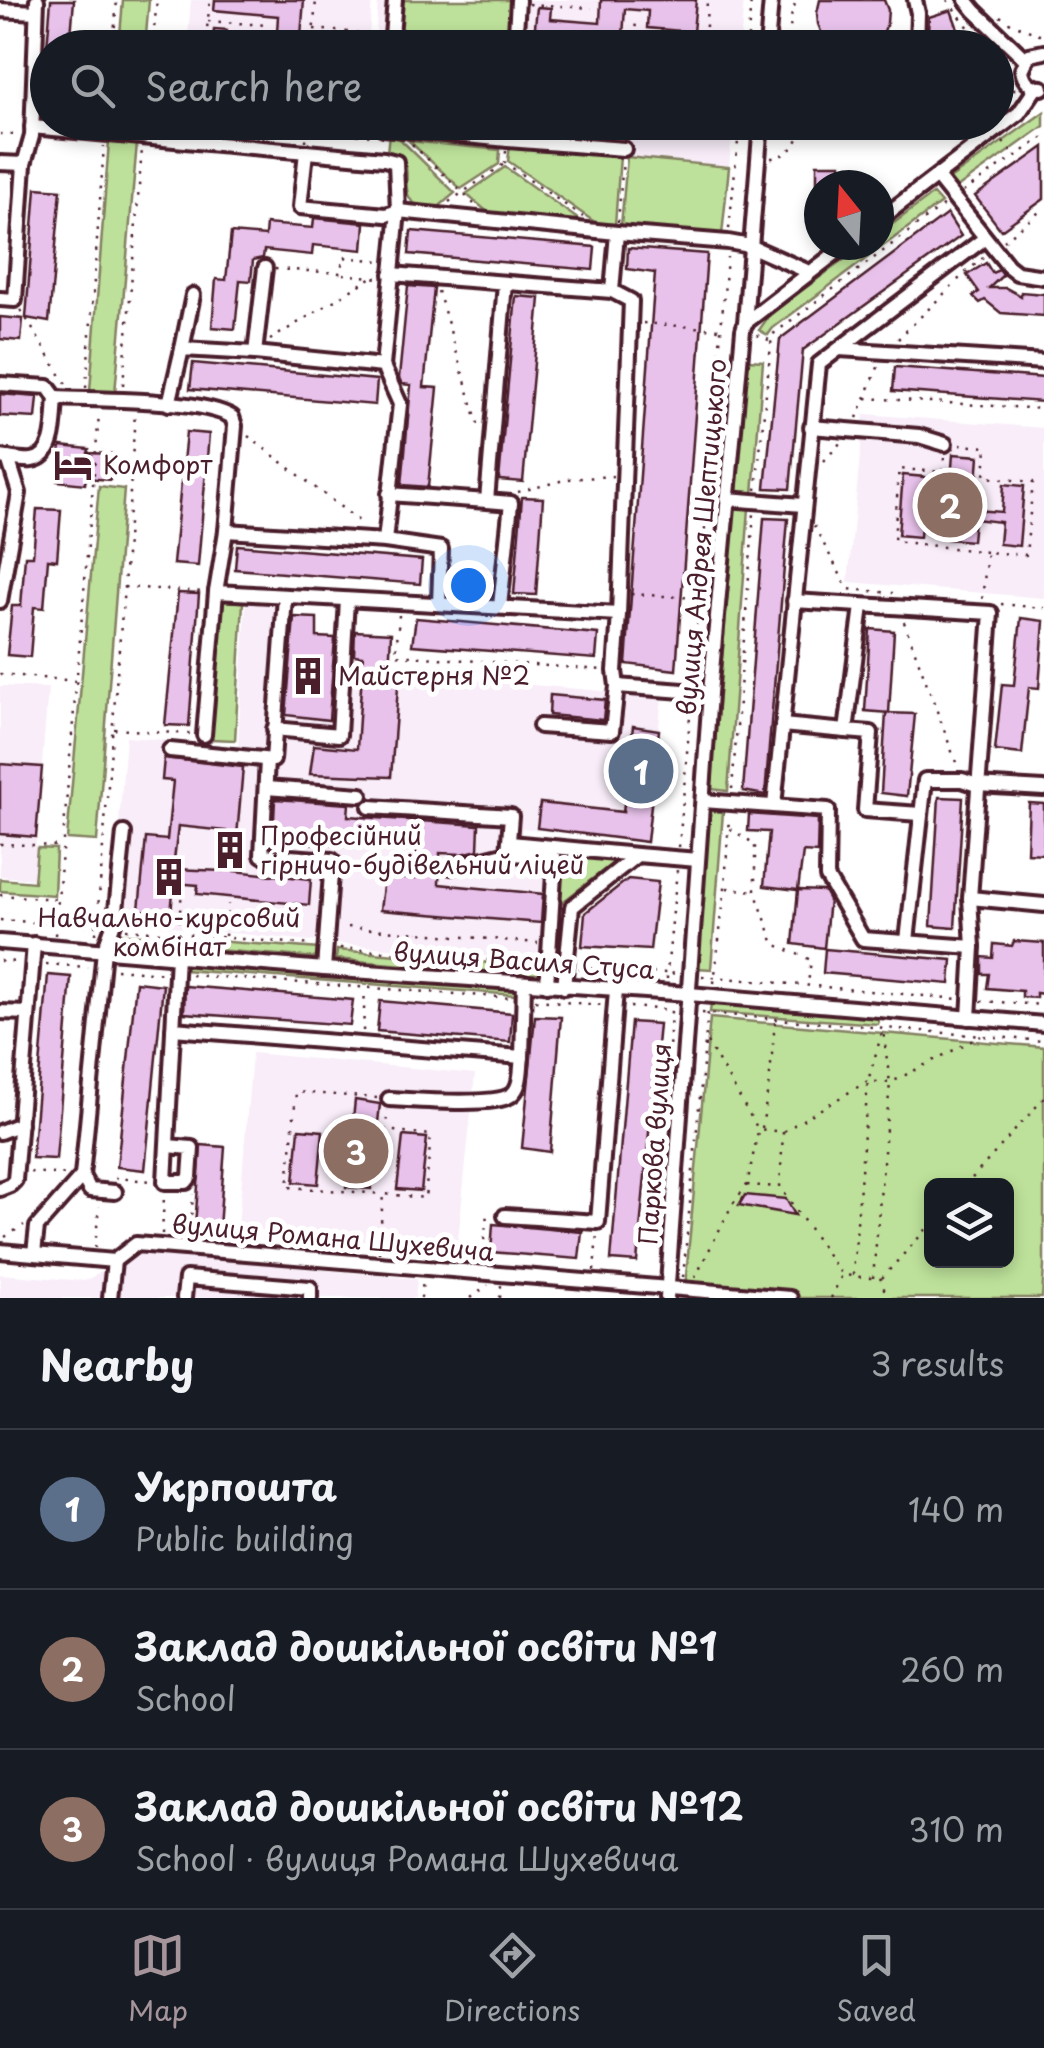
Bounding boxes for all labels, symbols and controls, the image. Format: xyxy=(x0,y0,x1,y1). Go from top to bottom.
search box xyxy=(30,30,1014,140)
text: Search here xyxy=(145,57,362,114)
icon: search xyxy=(65,58,120,113)
north arrow xyxy=(804,170,894,260)
street label: вулиця Андрея Шептицького xyxy=(666,357,736,717)
hotel icon: Комфорт xyxy=(52,444,94,486)
place label: Комфорт xyxy=(103,445,213,483)
pin: 2 xyxy=(918,468,982,542)
your location xyxy=(443,560,494,611)
building icon: Майстерня №2 xyxy=(287,655,329,697)
place label: Майстерня №2 xyxy=(338,656,530,694)
pin: 1 xyxy=(608,734,674,808)
place label: Професійний гірничо-будівельний ліцей xyxy=(260,816,584,883)
building icon: Професійний гірничо-будівельний ліцей xyxy=(209,829,251,871)
building icon: Навчально-курсовий комбінат xyxy=(148,856,190,898)
place label: Навчально-курсовий комбінат xyxy=(38,898,300,965)
street label: вулиця Василя Стуса xyxy=(392,932,656,988)
street label: Паркова вулиця xyxy=(628,1042,680,1246)
pin: 3 xyxy=(324,1114,388,1188)
map controls xyxy=(924,1178,1014,1268)
button: layers xyxy=(924,1178,1014,1268)
street label: вулиця Романа Шухевича xyxy=(171,1204,496,1270)
text: Nearby xyxy=(40,1332,194,1395)
text: 3 results xyxy=(870,1339,1004,1387)
text: Укрпошта xyxy=(135,1457,337,1514)
text: 1 xyxy=(65,1485,80,1533)
text: 140 m xyxy=(908,1485,1004,1533)
text: Public building xyxy=(135,1514,354,1562)
text: Заклад дошкільної освіти №1 xyxy=(135,1617,717,1674)
text: 2 xyxy=(61,1645,84,1693)
text: 260 m xyxy=(900,1645,1004,1693)
text: School xyxy=(135,1674,236,1722)
text: Заклад дошкільної освіти №12 xyxy=(135,1777,744,1834)
text: 3 xyxy=(62,1805,83,1853)
text: 310 m xyxy=(908,1805,1004,1853)
text: School · вулиця Романа Шухевича xyxy=(135,1834,678,1882)
tab: Map xyxy=(128,1928,188,2031)
tab: Directions xyxy=(444,1928,580,2031)
tab: Saved xyxy=(836,1928,916,2031)

